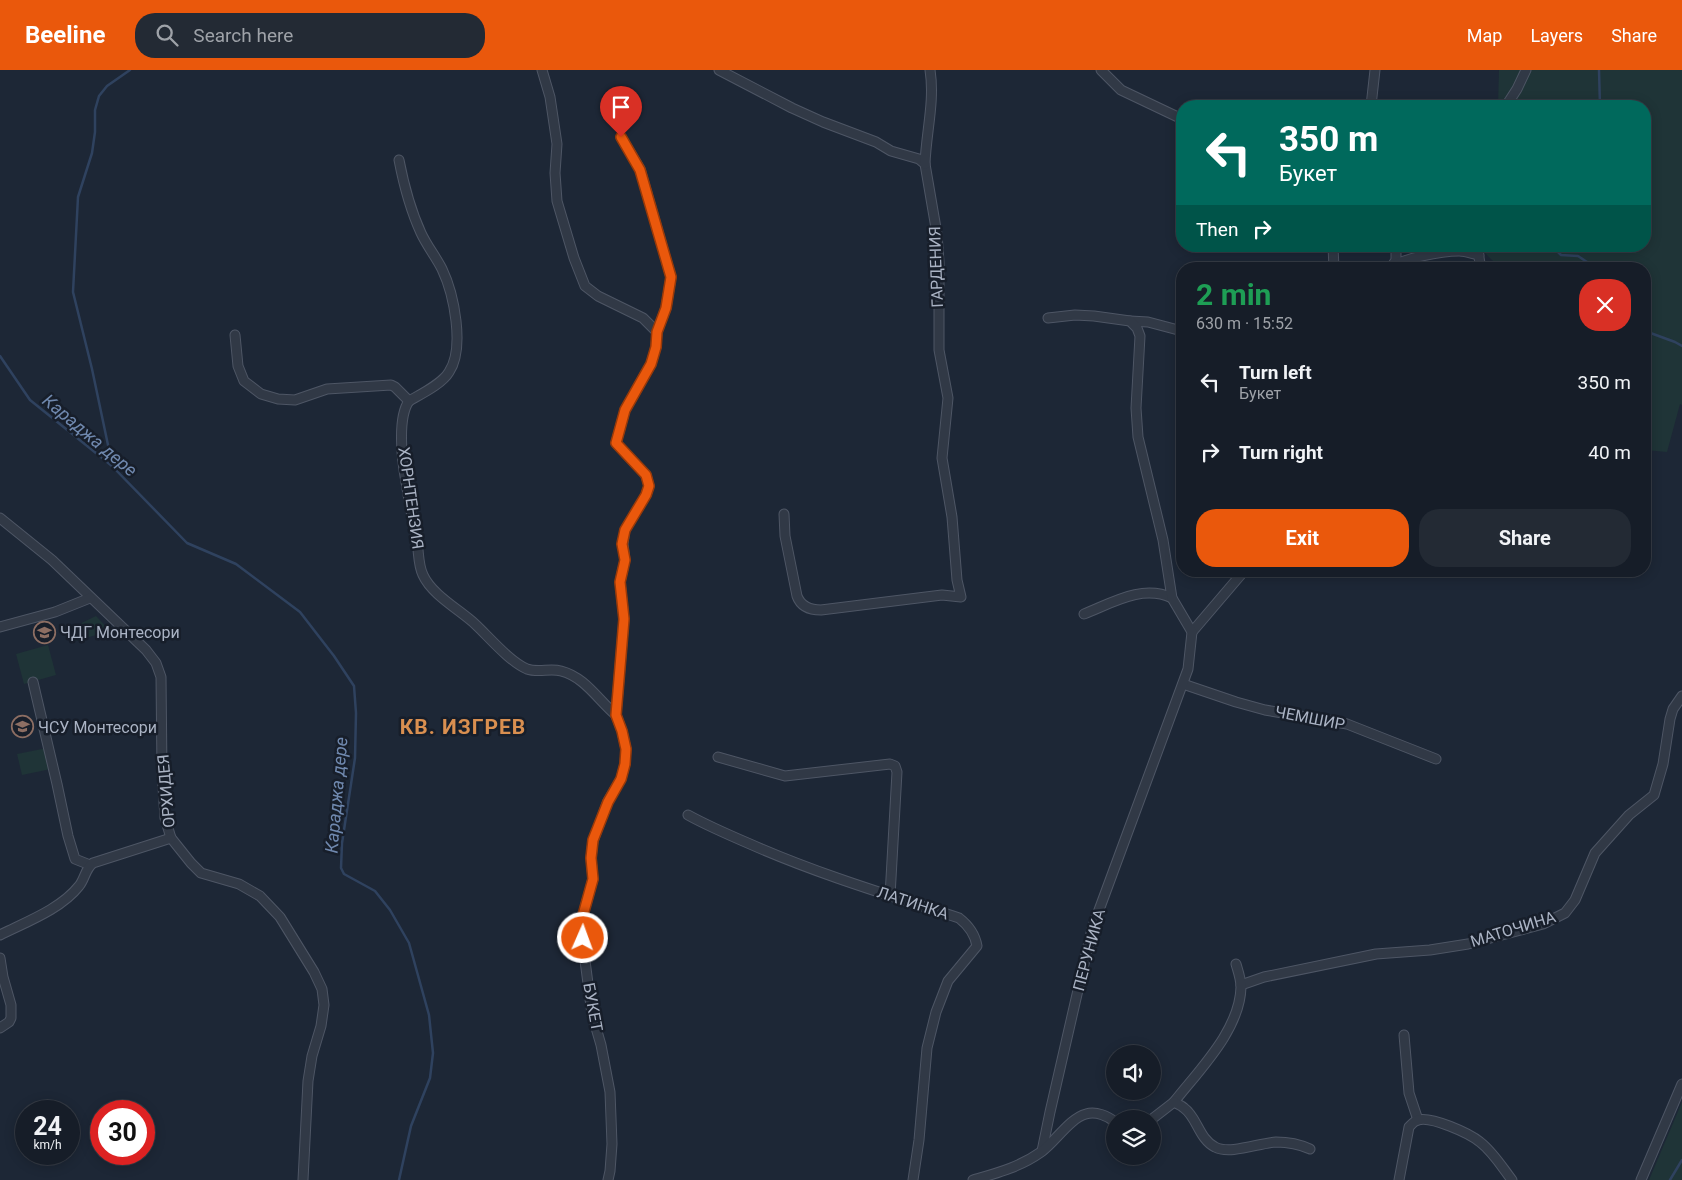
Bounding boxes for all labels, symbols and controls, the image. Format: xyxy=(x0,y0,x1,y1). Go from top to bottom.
search box xyxy=(135,13,485,58)
text: Beeline xyxy=(25,21,105,49)
icon: search xyxy=(153,21,181,49)
text: Search here xyxy=(193,24,293,47)
text: Map xyxy=(1467,25,1502,46)
text: Layers xyxy=(1530,25,1583,46)
text: Share xyxy=(1611,25,1657,46)
pin xyxy=(600,86,642,137)
icon: arrive xyxy=(607,93,635,121)
text: 350 m xyxy=(1279,119,1378,160)
icon: left xyxy=(1196,120,1261,185)
text: Букет xyxy=(1279,161,1337,186)
icon: right xyxy=(1248,215,1276,243)
text: Then xyxy=(1196,218,1238,241)
street label: ГАРДЕНИЯ xyxy=(925,226,947,308)
text: 2 min xyxy=(1196,277,1271,312)
button: close xyxy=(1579,279,1631,331)
text: 630 m · 15:52 xyxy=(1196,314,1293,333)
text: Turn left xyxy=(1239,361,1312,384)
icon: left xyxy=(1196,368,1224,396)
text: 350 m xyxy=(1578,371,1631,394)
text: Букет xyxy=(1239,384,1281,403)
water label: Караджа дере xyxy=(39,389,141,481)
icon: right xyxy=(1196,438,1224,466)
text: Turn right xyxy=(1239,441,1323,464)
text: 40 m xyxy=(1588,441,1631,464)
street label: ХОРНТЕНЗИЯ xyxy=(394,446,428,550)
button: Exit xyxy=(1196,509,1409,567)
button: Share xyxy=(1419,509,1631,567)
school or university icon: ЧДГ Монтесори xyxy=(32,620,56,644)
place label: ЧДГ Монтесори xyxy=(60,623,180,642)
street label: ЧЕМШИР xyxy=(1274,702,1346,734)
school or university icon: ЧСУ Монтесори xyxy=(10,715,34,739)
district label: КВ. ИЗГРЕВ xyxy=(400,715,526,739)
place label: ЧСУ Монтесори xyxy=(38,718,157,737)
water label: Караджа дере xyxy=(320,736,352,854)
street label: ОРХИДЕЯ xyxy=(153,753,179,829)
street label: ЛАТИНКА xyxy=(875,883,952,924)
street label: ПЕРУНИКА xyxy=(1069,906,1109,993)
street label: МАТОЧИНА xyxy=(1468,907,1559,951)
position arrow xyxy=(556,911,608,963)
street label: БУКЕТ xyxy=(579,981,607,1033)
map controls xyxy=(1106,1045,1161,1165)
button: sound xyxy=(1106,1045,1161,1100)
speed limit sign: 30 xyxy=(90,1100,155,1165)
button: layers xyxy=(1106,1110,1161,1165)
text: 24 xyxy=(33,1112,62,1141)
text: km/h xyxy=(33,1138,62,1152)

